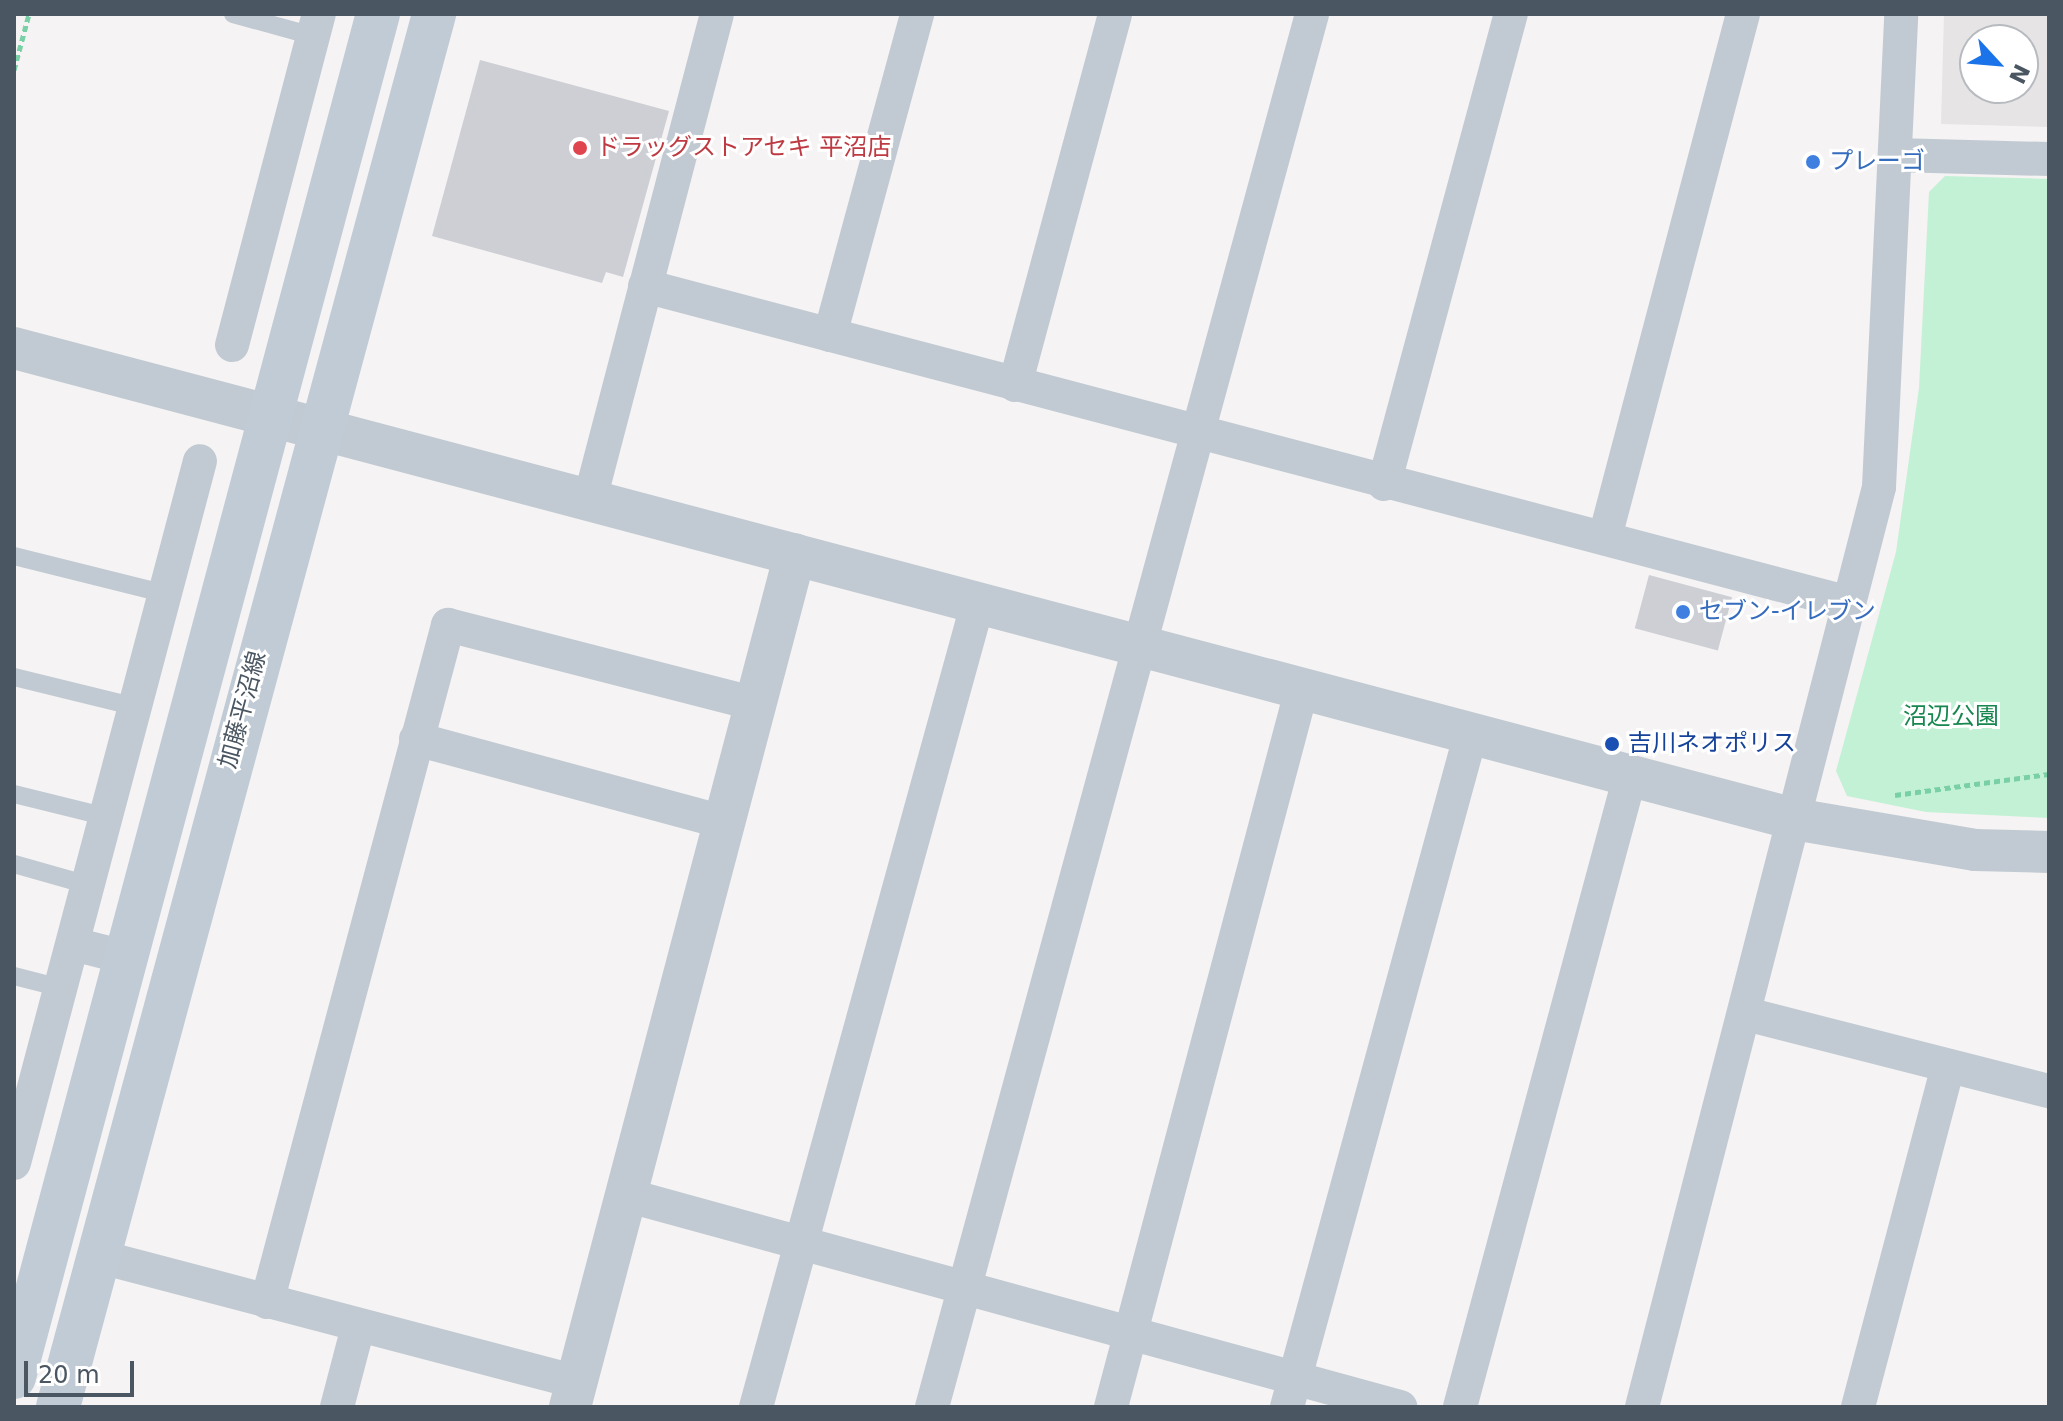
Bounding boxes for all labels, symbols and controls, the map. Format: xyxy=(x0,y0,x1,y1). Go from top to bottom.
north arrow xyxy=(1959,24,2039,104)
text: N xyxy=(2004,60,2034,88)
place label: ドラッグストアセキ 平沼店 xyxy=(596,134,892,162)
marker: ドラッグストアセキ 平沼店 xyxy=(571,139,589,157)
place label: プレーゴ xyxy=(1829,148,1925,176)
marker: プレーゴ xyxy=(1804,153,1822,171)
place label: セブン-イレブン xyxy=(1699,598,1876,626)
marker: セブン-イレブン xyxy=(1674,603,1692,621)
street label: 加藤平沼線 xyxy=(214,648,272,772)
park label: 沼辺公園 xyxy=(1903,703,1999,731)
place label: 吉川ネオポリス xyxy=(1628,730,1796,758)
marker: 吉川ネオポリス xyxy=(1603,735,1621,753)
scale bar xyxy=(28,1345,138,1395)
text: 20 m xyxy=(38,1361,100,1389)

